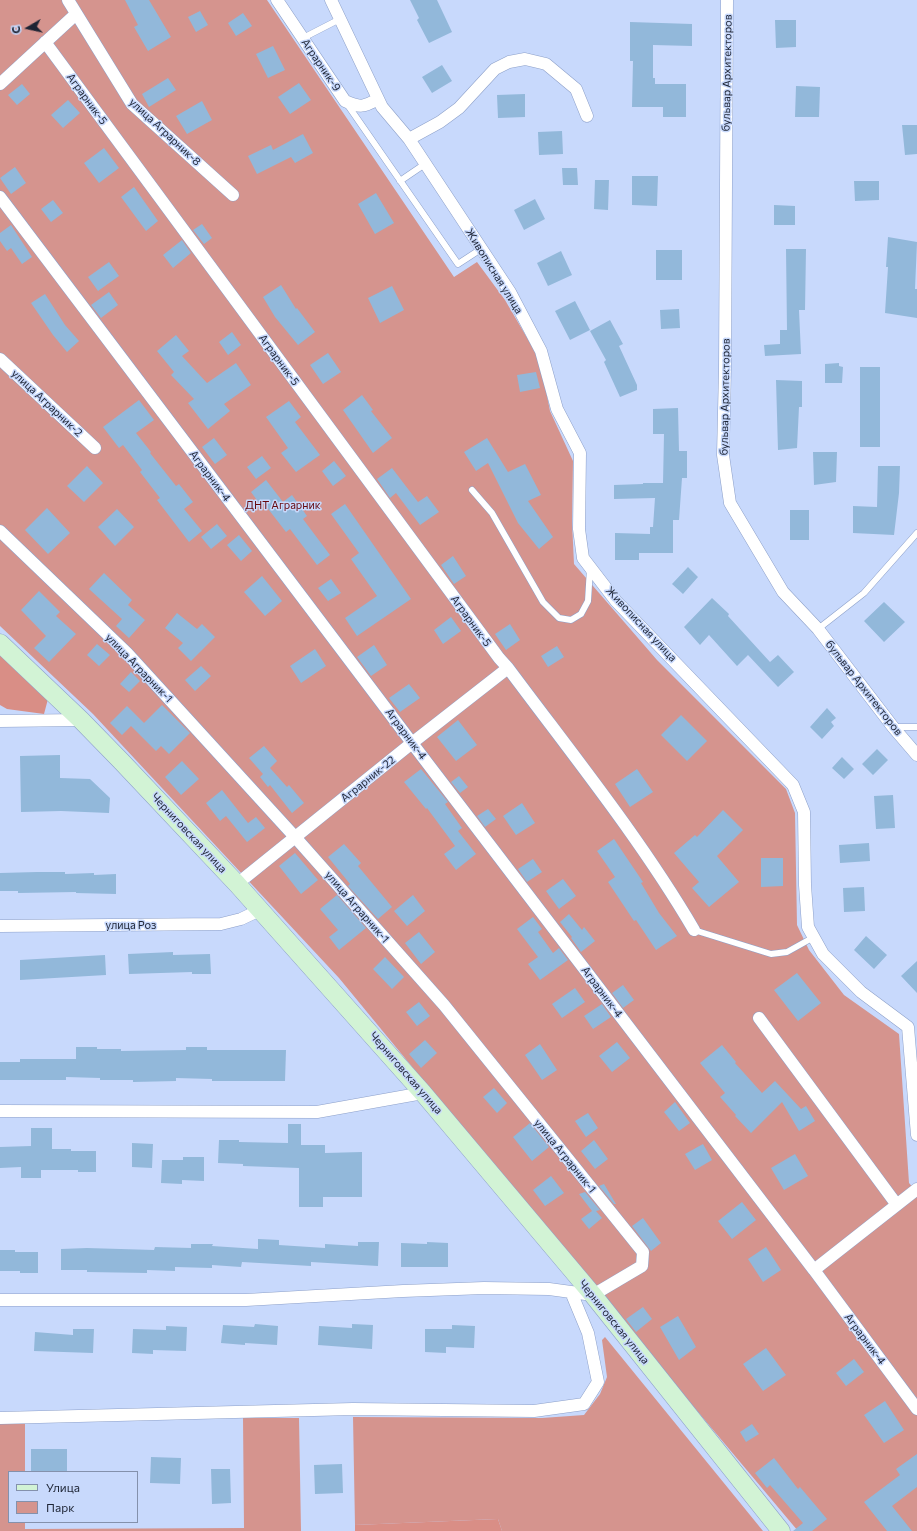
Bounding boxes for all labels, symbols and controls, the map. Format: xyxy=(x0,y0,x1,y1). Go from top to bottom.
north arrow xyxy=(8,8,48,48)
street label: бульвар Архитекторов xyxy=(719,14,735,132)
text: С xyxy=(9,25,23,35)
street label: Аграрник-9 xyxy=(299,36,343,94)
street label: Аграрник-5 xyxy=(64,71,110,127)
street label: улица Аграрник-8 xyxy=(127,96,203,168)
street label: Живописная улица xyxy=(462,226,526,316)
street label: Аграрник-5 xyxy=(256,332,302,388)
street label: бульвар Архитекторов xyxy=(717,338,733,456)
street label: улица Аграрник-2 xyxy=(9,367,85,439)
street label: Аграрник-4 xyxy=(187,448,233,504)
park label: ДНТ Аграрник xyxy=(245,498,321,512)
street label: Живописная улица xyxy=(603,584,679,664)
street label: Аграрник-5 xyxy=(448,593,494,649)
street label: улица Аграрник-1 xyxy=(103,631,175,705)
street label: бульвар Архитекторов xyxy=(823,638,905,738)
street label: Аграрник-4 xyxy=(383,706,429,762)
street label: Аграрник-22 xyxy=(338,753,398,805)
street label: Черниговская улица xyxy=(149,790,229,876)
street label: улица Аграрник-1 xyxy=(322,868,392,946)
street label: улица Роз xyxy=(106,918,156,932)
street label: Аграрник-4 xyxy=(579,964,625,1020)
street label: Черниговская улица xyxy=(367,1029,445,1117)
street label: улица Аграрник-1 xyxy=(531,1117,599,1195)
street label: Черниговская улица xyxy=(576,1277,652,1367)
street label: Аграрник-4 xyxy=(842,1311,888,1367)
legend xyxy=(8,1471,138,1523)
text: Улица xyxy=(46,1480,80,1494)
text: Парк xyxy=(46,1500,75,1514)

